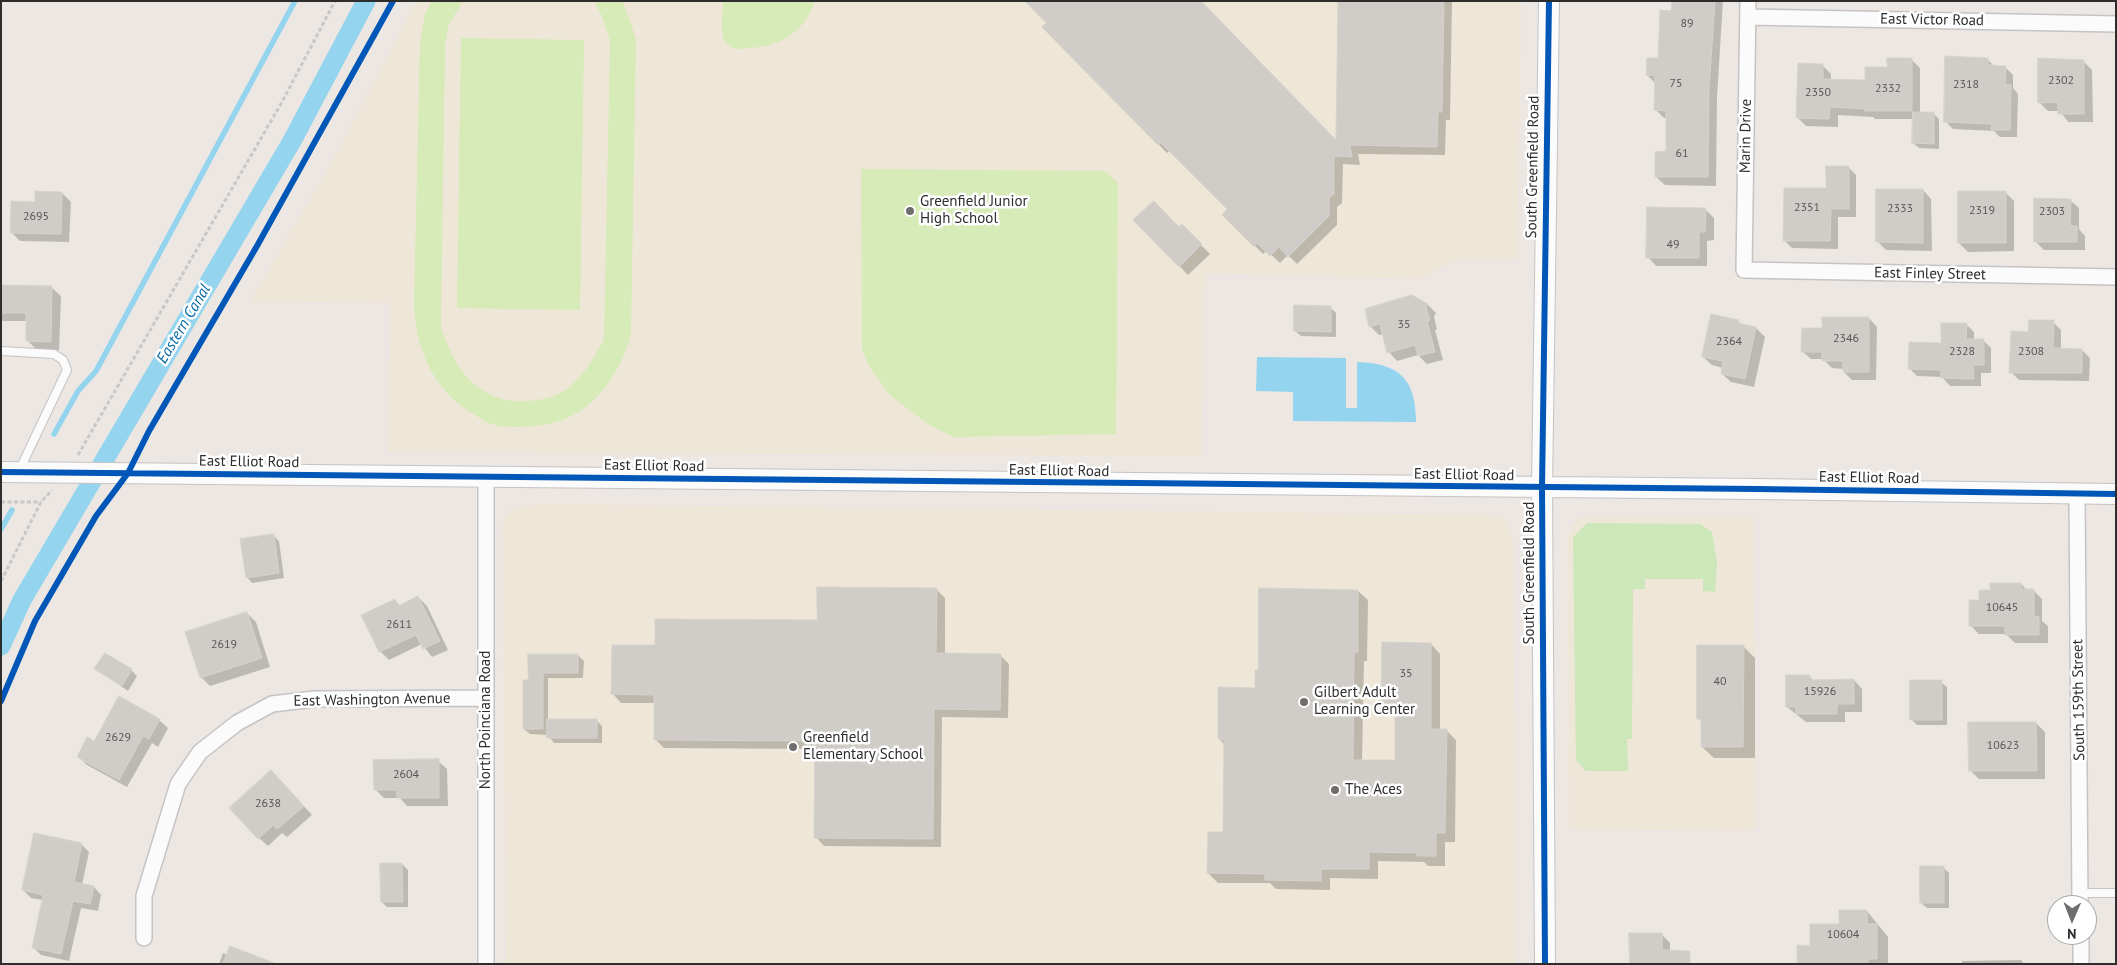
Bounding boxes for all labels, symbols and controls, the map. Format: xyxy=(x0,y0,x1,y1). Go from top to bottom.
street label: East Victor Road xyxy=(1880,10,1984,30)
house number: 89 xyxy=(1680,17,1694,31)
house number: 2302 xyxy=(2048,74,2074,88)
house number: 75 xyxy=(1669,77,1683,91)
house number: 2318 xyxy=(1953,78,1979,92)
house number: 2332 xyxy=(1875,82,1901,96)
house number: 2350 xyxy=(1805,86,1831,100)
street label: South Greenfield Road xyxy=(1523,95,1543,239)
street label: Marin Drive xyxy=(1736,99,1756,173)
house number: 61 xyxy=(1675,147,1689,161)
place label: Greenfield Junior High School xyxy=(920,193,1028,228)
house number: 2351 xyxy=(1794,201,1820,215)
house number: 2333 xyxy=(1887,202,1913,216)
house number: 2319 xyxy=(1969,204,1995,218)
marker: Greenfield Junior High School xyxy=(904,205,916,217)
house number: 2303 xyxy=(2039,205,2065,219)
house number: 2695 xyxy=(23,210,49,224)
house number: 49 xyxy=(1666,238,1680,252)
street label: East Finley Street xyxy=(1874,264,1986,284)
water label: Eastern Canal xyxy=(153,281,215,367)
house number: 35 xyxy=(1397,318,1411,332)
house number: 2346 xyxy=(1833,332,1859,346)
house number: 2364 xyxy=(1716,335,1742,349)
house number: 2328 xyxy=(1949,345,1975,359)
house number: 2308 xyxy=(2018,345,2044,359)
street label: East Elliot Road xyxy=(199,452,299,472)
street label: East Elliot Road xyxy=(604,456,704,476)
street label: East Elliot Road xyxy=(1009,461,1109,481)
street label: East Elliot Road xyxy=(1414,465,1514,485)
street label: East Elliot Road xyxy=(1819,468,1919,488)
street label: South Greenfield Road xyxy=(1521,502,1539,644)
house number: 10645 xyxy=(1986,601,2018,615)
house number: 2611 xyxy=(386,618,412,632)
house number: 2619 xyxy=(211,638,237,652)
street label: South 159th Street xyxy=(2069,639,2089,761)
street label: North Poinciana Road xyxy=(477,651,495,789)
house number: 35 xyxy=(1399,667,1413,681)
house number: 40 xyxy=(1713,675,1727,689)
place label: Gilbert Adult Learning Center xyxy=(1314,684,1415,719)
house number: 15926 xyxy=(1804,685,1836,699)
street label: East Washington Avenue xyxy=(293,690,451,710)
marker: Gilbert Adult Learning Center xyxy=(1298,696,1310,708)
place label: Greenfield Elementary School xyxy=(803,729,923,764)
house number: 2629 xyxy=(105,731,131,745)
house number: 10623 xyxy=(1987,739,2019,753)
marker: Greenfield Elementary School xyxy=(787,741,799,753)
house number: 2604 xyxy=(393,768,419,782)
place label: The Aces xyxy=(1345,781,1402,799)
marker: The Aces xyxy=(1329,784,1341,796)
house number: 2638 xyxy=(255,797,281,811)
north arrow xyxy=(2047,895,2097,945)
text: N xyxy=(2067,925,2077,943)
house number: 10604 xyxy=(1827,928,1859,942)

